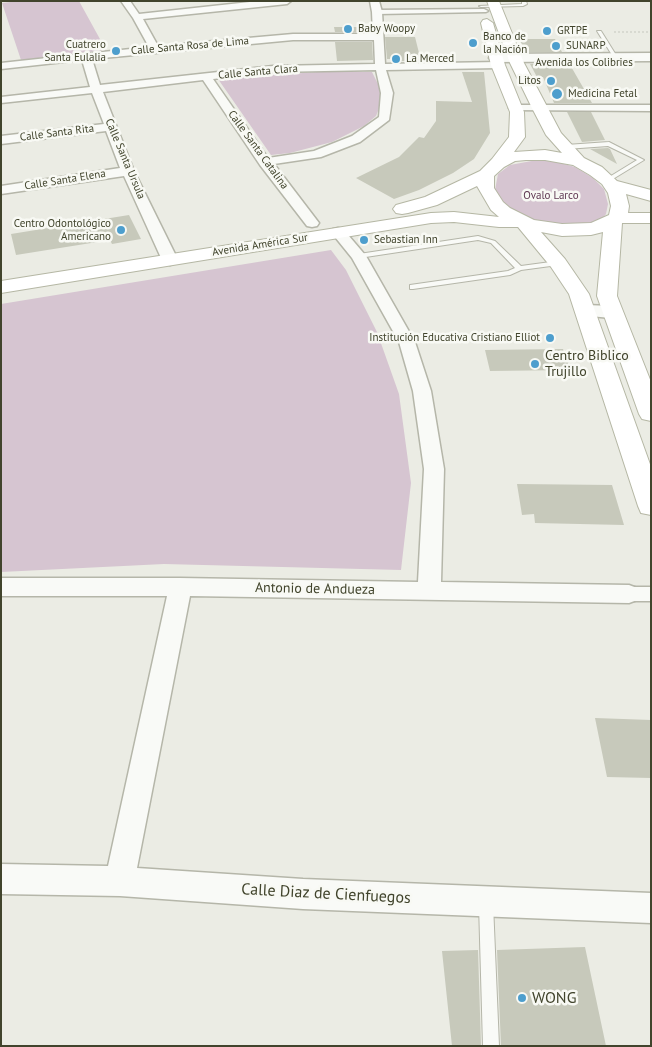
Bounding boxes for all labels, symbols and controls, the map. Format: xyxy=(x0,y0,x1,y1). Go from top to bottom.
place label: Baby Woopy xyxy=(358,22,415,36)
marker: Baby Woopy xyxy=(342,23,354,35)
place label: GRTPE xyxy=(557,24,588,38)
marker: GRTPE xyxy=(541,25,553,37)
place label: Banco de la Nación xyxy=(483,30,527,56)
street label: Calle Santa Rosa de Lima xyxy=(130,34,250,58)
marker: Banco de la Nación xyxy=(467,37,479,49)
place label: Cuatrero Santa Eulalia xyxy=(44,38,106,64)
place label: SUNARP xyxy=(566,39,606,53)
marker: SUNARP xyxy=(550,40,562,52)
marker: Cuatrero Santa Eulalia xyxy=(110,45,122,57)
place label: La Merced xyxy=(406,52,454,66)
marker: La Merced xyxy=(390,53,402,65)
street label: Avenida los Colibries xyxy=(535,56,633,70)
street label: Calle Santa Clara xyxy=(218,62,298,82)
place label: Litos xyxy=(518,74,541,88)
marker: Litos xyxy=(545,75,557,87)
marker: Medicina Fetal xyxy=(550,87,564,101)
place label: Medicina Fetal xyxy=(568,87,637,101)
street label: Calle Santa Catalina xyxy=(225,108,291,192)
street label: Calle Santa Ursula xyxy=(102,117,148,201)
street label: Calle Santa Rita xyxy=(19,122,95,144)
street label: Calle Santa Elena xyxy=(23,167,107,193)
park label: Ovalo Larco xyxy=(523,189,579,203)
place label: Centro Odontológico Americano xyxy=(14,217,111,243)
marker: Centro Odontológico Americano xyxy=(115,224,127,236)
street label: Avenida América Sur xyxy=(211,231,309,259)
place label: Sebastian Inn xyxy=(374,233,438,247)
marker: Sebastian Inn xyxy=(358,234,370,246)
place label: Institución Educativa Cristiano Elliot xyxy=(369,331,540,345)
marker: Institución Educativa Cristiano Elliot xyxy=(544,332,556,344)
place label: Centro Biblico Trujillo xyxy=(545,348,629,381)
marker: Centro Biblico Trujillo xyxy=(529,358,541,370)
street label: Antonio de Andueza xyxy=(255,580,375,598)
street label: Calle Diaz de Cienfuegos xyxy=(241,880,411,908)
place label: WONG xyxy=(532,988,576,1008)
marker: WONG xyxy=(516,992,528,1004)

